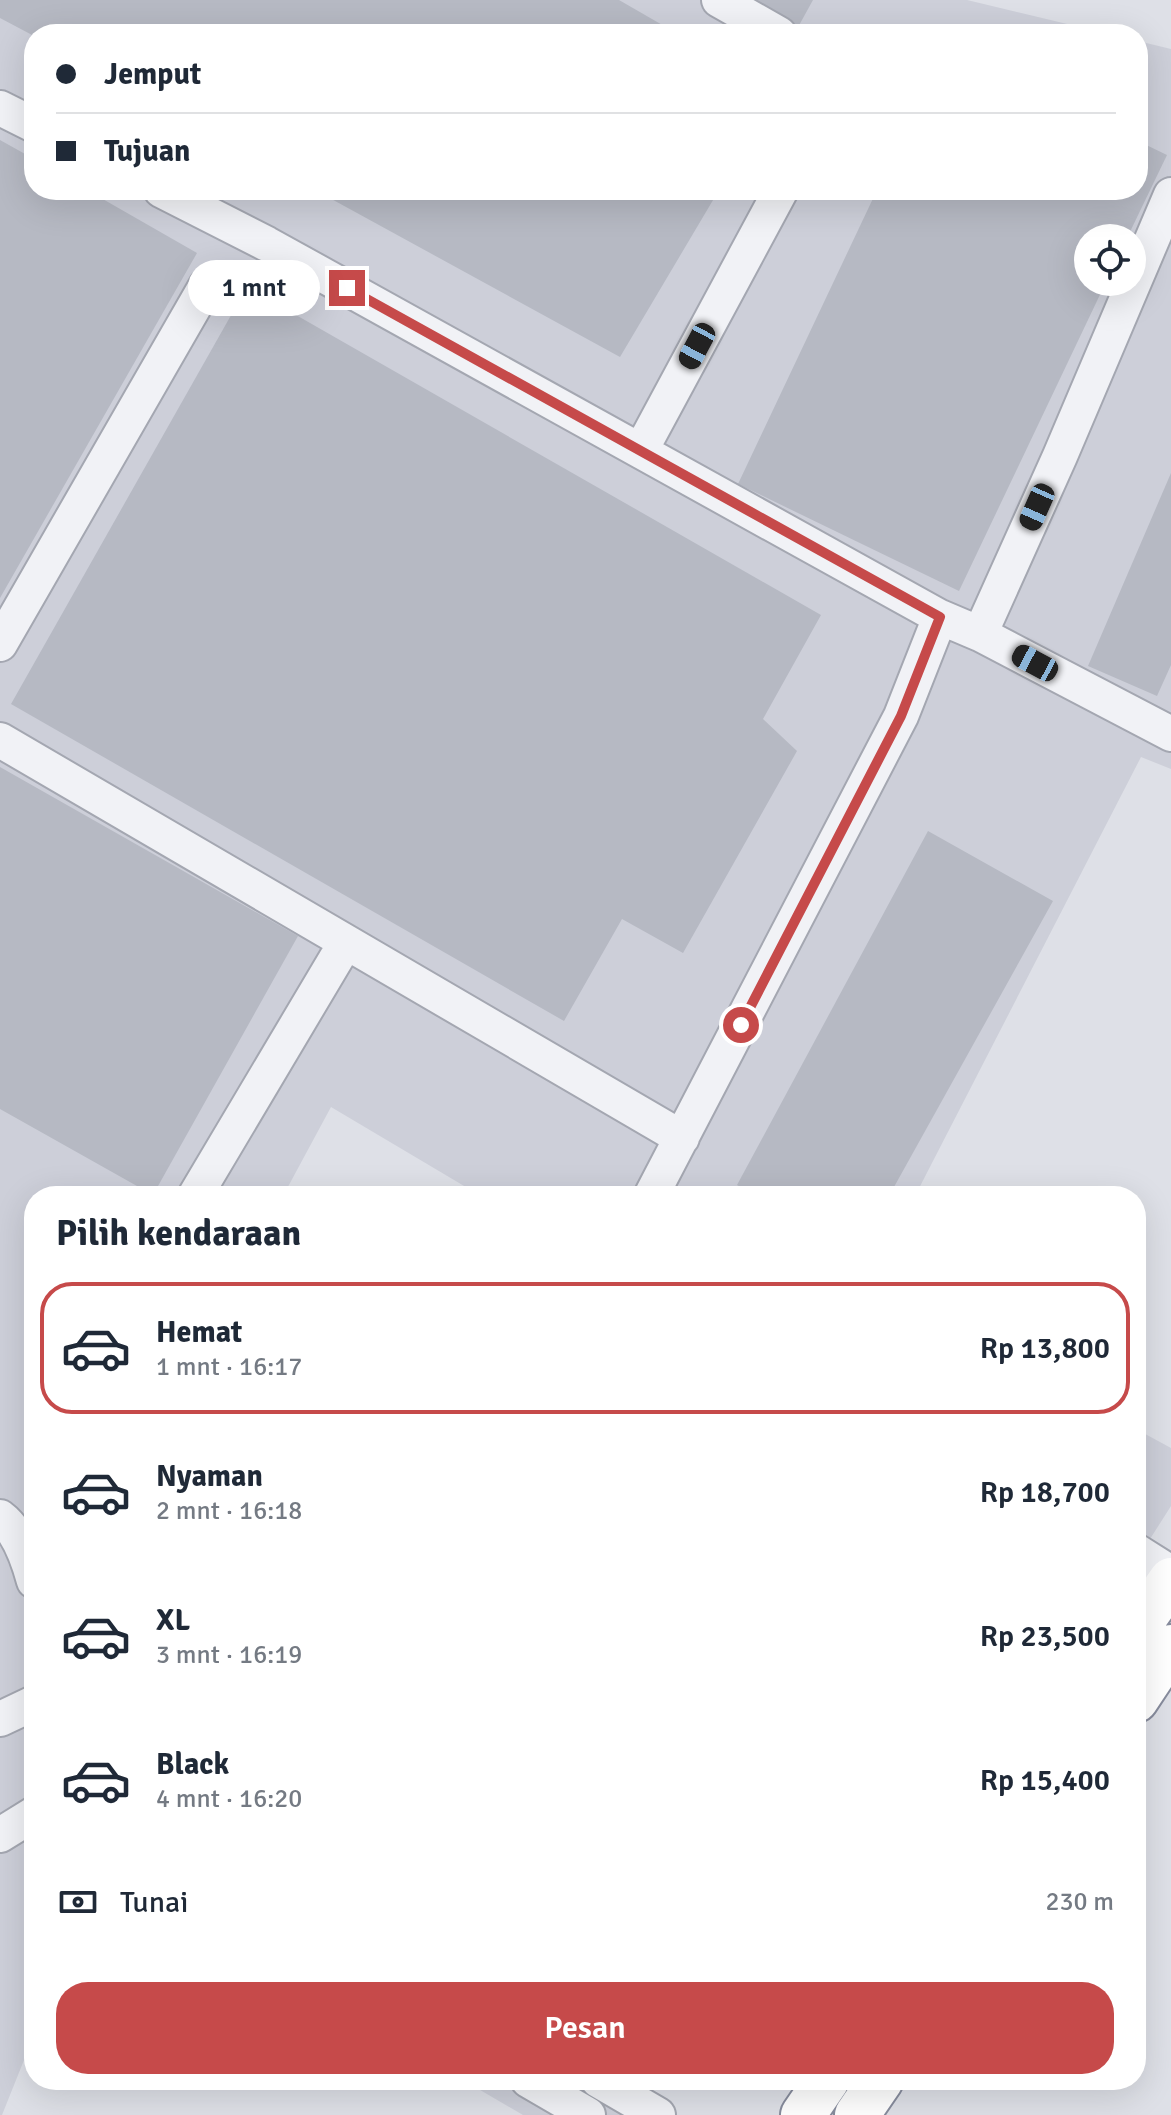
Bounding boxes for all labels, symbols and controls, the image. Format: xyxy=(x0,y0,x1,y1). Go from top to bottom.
text: Jemput xyxy=(104,56,201,93)
text: Tujuan xyxy=(104,133,191,170)
map controls xyxy=(1074,224,1146,296)
button: locate xyxy=(1074,224,1146,296)
callout: 1 mnt xyxy=(187,260,319,316)
route end xyxy=(329,270,365,306)
text: 1 mnt xyxy=(222,272,286,304)
car xyxy=(675,319,719,373)
car xyxy=(1016,480,1058,534)
car xyxy=(1008,641,1062,685)
route start xyxy=(723,1007,759,1043)
text: Pilih kendaraan xyxy=(56,1211,301,1256)
icon: car xyxy=(60,1312,132,1384)
text: Hemat xyxy=(156,1314,242,1351)
text: Rp 13,800 xyxy=(980,1330,1110,1367)
text: 1 mnt · 16:17 xyxy=(156,1351,302,1383)
icon: car xyxy=(60,1456,132,1528)
text: Nyaman xyxy=(156,1458,263,1495)
text: Rp 18,700 xyxy=(980,1474,1110,1511)
text: 2 mnt · 16:18 xyxy=(156,1495,302,1527)
icon: car xyxy=(60,1600,132,1672)
text: XL xyxy=(156,1602,190,1639)
text: Rp 23,500 xyxy=(980,1618,1110,1655)
text: 3 mnt · 16:19 xyxy=(156,1639,302,1671)
icon: car xyxy=(60,1744,132,1816)
text: Black xyxy=(156,1746,229,1783)
text: Rp 15,400 xyxy=(980,1762,1110,1799)
text: 4 mnt · 16:20 xyxy=(156,1783,302,1815)
icon: cash xyxy=(56,1880,100,1924)
text: Tunai xyxy=(120,1884,188,1921)
text: 230 m xyxy=(1045,1886,1114,1918)
button: Pesan xyxy=(56,1982,1114,2074)

